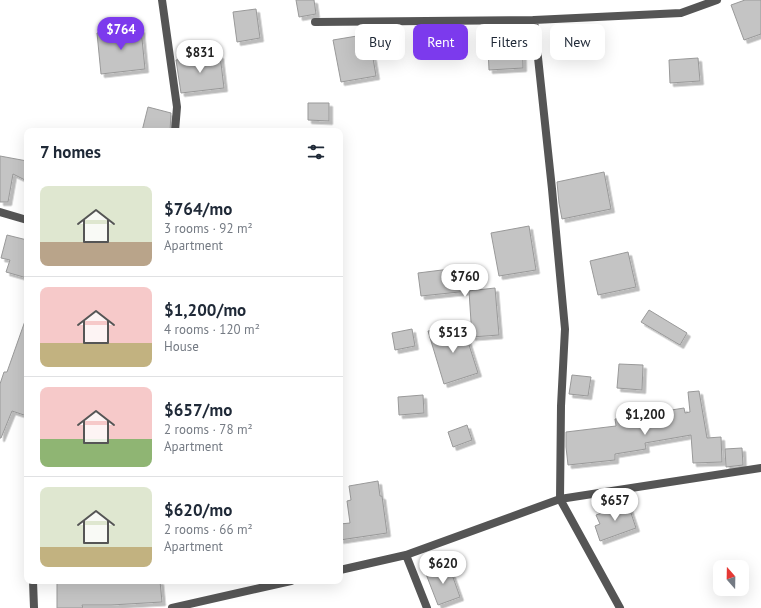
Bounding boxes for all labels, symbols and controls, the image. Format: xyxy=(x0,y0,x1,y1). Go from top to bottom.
pin: $764 xyxy=(97,17,145,51)
text: $764 xyxy=(106,21,136,38)
chip: Buy xyxy=(355,24,405,60)
chip: Rent xyxy=(413,24,468,60)
chip: Filters xyxy=(476,24,542,60)
chip: New xyxy=(550,24,605,60)
pin: $831 xyxy=(176,40,224,74)
text: $831 xyxy=(185,44,215,61)
text: 7 homes xyxy=(40,141,101,163)
icon: filters xyxy=(305,141,327,163)
text: $764/mo xyxy=(164,198,232,220)
icon: home xyxy=(72,202,120,250)
text: 3 rooms · 92 m² xyxy=(164,220,253,237)
text: Apartment xyxy=(164,237,223,254)
pin: $760 xyxy=(441,264,489,298)
text: $760 xyxy=(450,268,480,285)
text: $1,200/mo xyxy=(164,299,246,321)
icon: home xyxy=(72,303,120,351)
pin: $513 xyxy=(429,320,477,354)
text: 4 rooms · 120 m² xyxy=(164,321,260,338)
text: $513 xyxy=(438,324,468,341)
text: House xyxy=(164,338,199,355)
text: $657/mo xyxy=(164,399,232,421)
pin: $1,200 xyxy=(612,402,678,436)
icon: home xyxy=(72,403,120,451)
text: $1,200 xyxy=(625,406,665,423)
text: 2 rooms · 78 m² xyxy=(164,421,253,438)
text: Apartment xyxy=(164,438,223,455)
pin: $657 xyxy=(591,488,639,522)
text: $657 xyxy=(600,492,630,509)
text: $620/mo xyxy=(164,499,232,521)
icon: home xyxy=(72,503,120,551)
text: 2 rooms · 66 m² xyxy=(164,521,253,538)
text: Apartment xyxy=(164,538,223,555)
pin: $620 xyxy=(419,551,467,585)
text: $620 xyxy=(428,555,458,572)
north arrow xyxy=(713,560,749,596)
map controls xyxy=(713,560,749,596)

